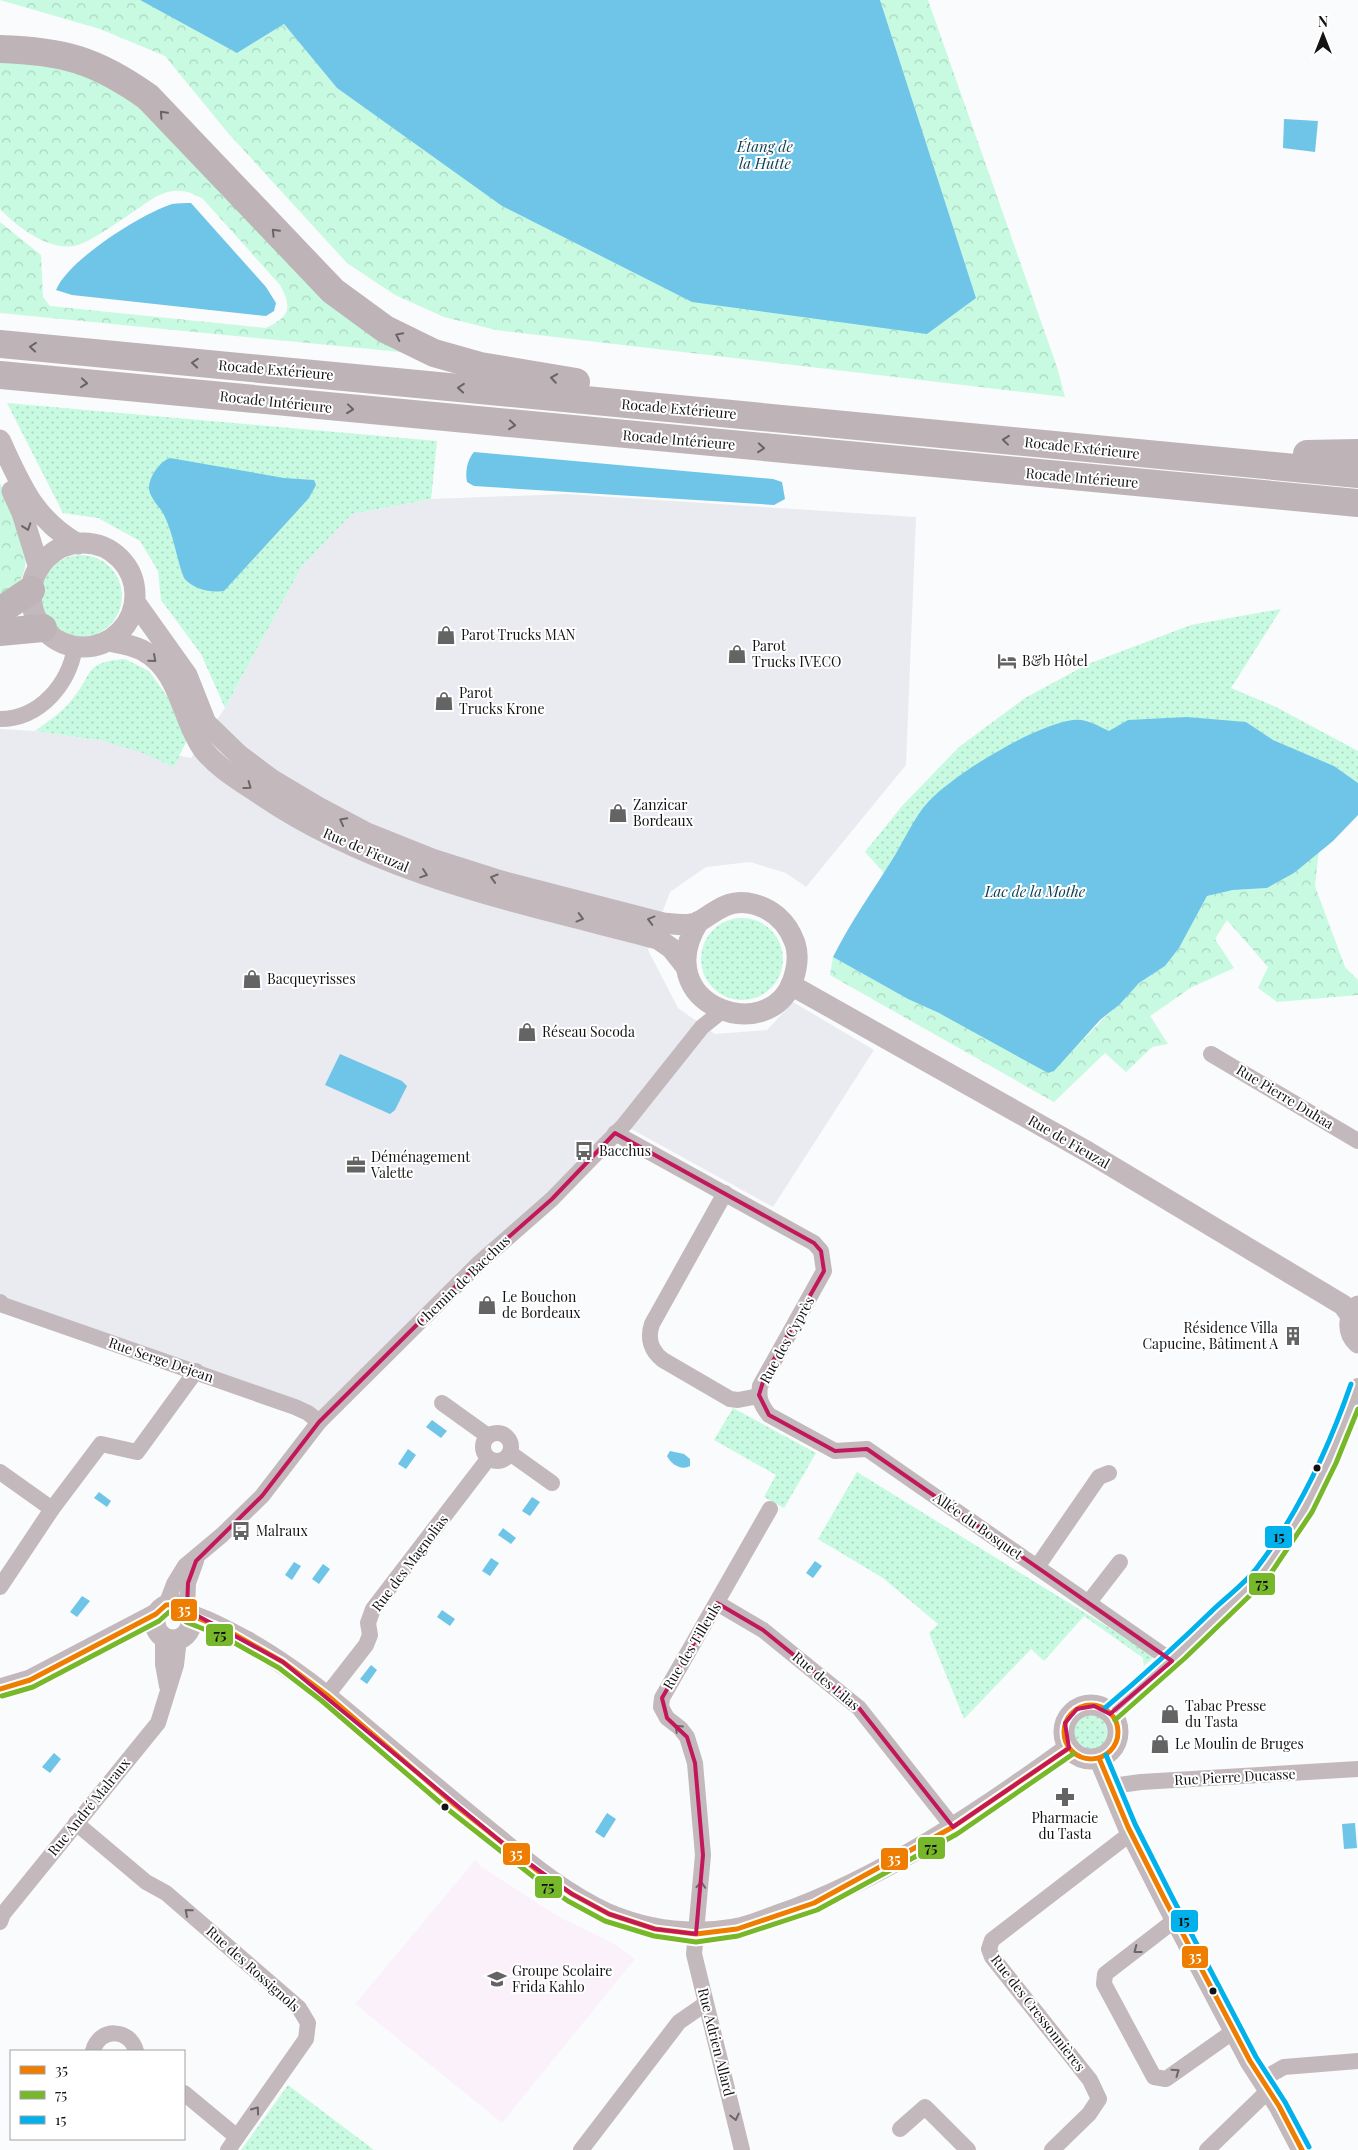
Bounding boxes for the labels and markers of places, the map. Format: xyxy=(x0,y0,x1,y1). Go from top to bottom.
shop icon: Parot Trucks MAN xyxy=(435,624,457,646)
place label: Parot Trucks MAN xyxy=(461,625,576,644)
place label: Parot Trucks IVECO xyxy=(752,636,841,671)
shop icon: Parot Trucks IVECO xyxy=(726,643,748,665)
hotel icon: B&b Hôtel xyxy=(996,650,1018,672)
place label: B&b Hôtel xyxy=(1022,651,1088,670)
place label: Parot Trucks Krone xyxy=(459,683,545,718)
shop icon: Parot Trucks Krone xyxy=(433,690,455,712)
place label: Zanzicar Bordeaux xyxy=(633,795,694,830)
shop icon: Zanzicar Bordeaux xyxy=(607,802,629,824)
shop icon: Bacqueyrisses xyxy=(241,968,263,990)
place label: Bacqueyrisses xyxy=(267,969,356,988)
shop icon: Réseau Socoda xyxy=(516,1021,538,1043)
place label: Réseau Socoda xyxy=(542,1022,635,1041)
bus stop icon: Bacchus xyxy=(573,1140,595,1162)
place label: Bacchus xyxy=(599,1141,651,1160)
place label: Déménagement Valette xyxy=(370,1147,471,1182)
office icon: Déménagement Valette xyxy=(345,1154,367,1176)
place label: Le Bouchon de Bordeaux xyxy=(502,1287,581,1322)
shop icon: Le Bouchon de Bordeaux xyxy=(476,1294,498,1316)
place label: Résidence Villa Capucine, Bâtiment A xyxy=(1142,1318,1278,1353)
building icon: Résidence Villa Capucine, Bâtiment A xyxy=(1282,1325,1304,1347)
unlabelled marker xyxy=(1312,1463,1322,1473)
bus stop icon: Malraux xyxy=(230,1520,252,1542)
place label: Malraux xyxy=(256,1521,308,1540)
place label: Tabac Presse du Tasta xyxy=(1185,1696,1266,1731)
shop icon: Tabac Presse du Tasta xyxy=(1159,1703,1181,1725)
shop icon: Le Moulin de Bruges xyxy=(1149,1733,1171,1755)
place label: Le Moulin de Bruges xyxy=(1175,1734,1304,1753)
pharmacy icon: Pharmacie du Tasta xyxy=(1054,1786,1076,1808)
unlabelled marker xyxy=(440,1802,450,1812)
place label: Pharmacie du Tasta xyxy=(1032,1808,1098,1843)
place label: Groupe Scolaire Frida Kahlo xyxy=(512,1961,612,1996)
school or university icon: Groupe Scolaire Frida Kahlo xyxy=(486,1968,508,1990)
unlabelled marker xyxy=(1208,1986,1218,1996)

